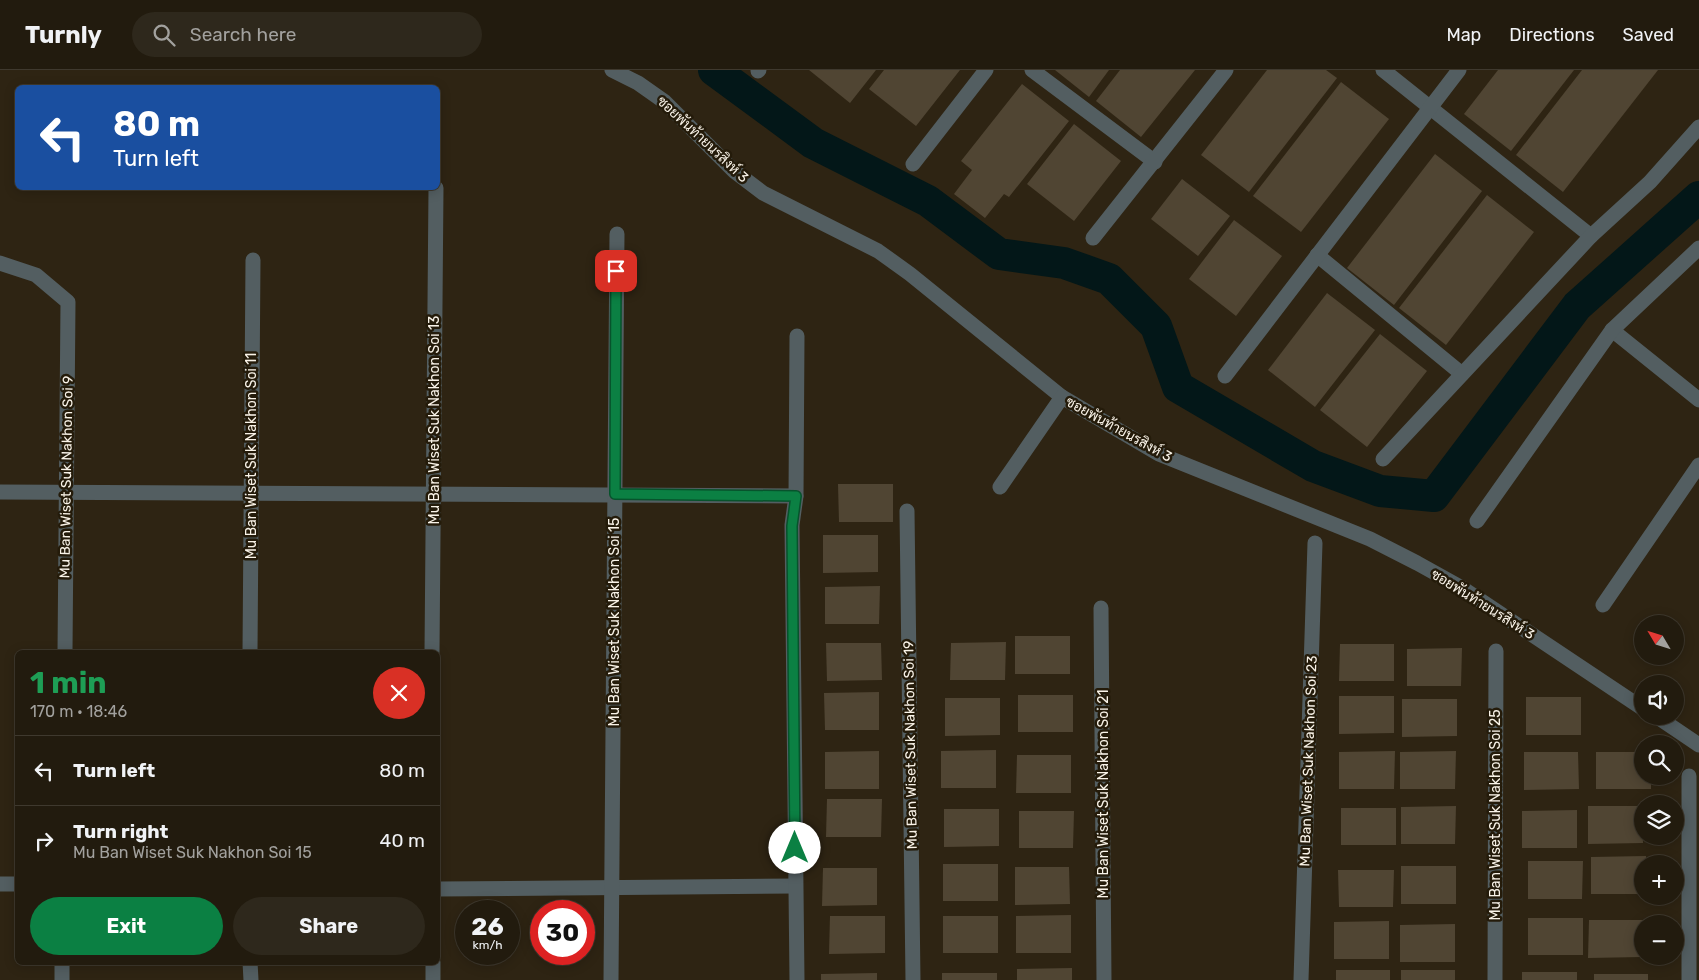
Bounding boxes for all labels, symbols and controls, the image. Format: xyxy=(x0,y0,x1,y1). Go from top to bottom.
search box xyxy=(132,12,482,57)
text: Turnly xyxy=(25,21,102,49)
icon: search xyxy=(150,21,178,49)
text: Search here xyxy=(190,23,296,46)
text: Map xyxy=(1446,24,1481,46)
text: Directions xyxy=(1509,24,1595,46)
text: Saved xyxy=(1623,24,1674,46)
street label: ซอยพันท้ายนรสิงห์ 3 xyxy=(653,92,753,186)
text: 80 m xyxy=(113,103,200,145)
icon: left xyxy=(30,105,95,170)
text: Turn left xyxy=(113,145,199,172)
pin xyxy=(595,250,637,292)
icon: arrive xyxy=(602,257,630,285)
street label: Mu Ban Wiset Suk Nakhon Soi 13 xyxy=(426,316,443,524)
street label: Mu Ban Wiset Suk Nakhon Soi 11 xyxy=(243,353,260,559)
street label: Mu Ban Wiset Suk Nakhon Soi 9 xyxy=(56,375,77,579)
street label: ซอยพันท้ายนรสิงห์ 3 xyxy=(1063,392,1175,466)
street label: Mu Ban Wiset Suk Nakhon Soi 15 xyxy=(606,518,623,726)
street label: ซอยพันท้ายนรสิงห์ 3 xyxy=(1428,565,1538,643)
north arrow xyxy=(1634,615,1684,665)
map controls xyxy=(1634,615,1684,965)
street label: Mu Ban Wiset Suk Nakhon Soi 19 xyxy=(900,640,921,850)
street label: Mu Ban Wiset Suk Nakhon Soi 23 xyxy=(1296,655,1321,867)
text: 1 min xyxy=(30,665,107,701)
button: close xyxy=(373,667,425,719)
button: sound xyxy=(1634,675,1684,725)
street label: Mu Ban Wiset Suk Nakhon Soi 21 xyxy=(1095,690,1112,898)
text: 170 m · 18:46 xyxy=(30,702,127,721)
street label: Mu Ban Wiset Suk Nakhon Soi 25 xyxy=(1487,709,1504,921)
button: search xyxy=(1634,735,1684,785)
icon: left xyxy=(30,757,58,785)
text: Turn left xyxy=(73,759,155,782)
text: 80 m xyxy=(379,759,425,782)
button: layers xyxy=(1634,795,1684,845)
text: Turn right xyxy=(73,820,168,843)
position arrow xyxy=(768,821,820,873)
icon: right xyxy=(30,827,58,855)
text: 40 m xyxy=(380,829,425,852)
text: Mu Ban Wiset Suk Nakhon Soi 15 xyxy=(73,843,312,862)
button: + xyxy=(1634,855,1684,905)
button: Exit xyxy=(30,897,223,955)
button: Share xyxy=(233,897,425,955)
speed limit sign: 30 xyxy=(530,900,595,965)
text: 26 xyxy=(471,912,504,941)
button: − xyxy=(1634,915,1684,965)
text: km/h xyxy=(473,938,502,952)

